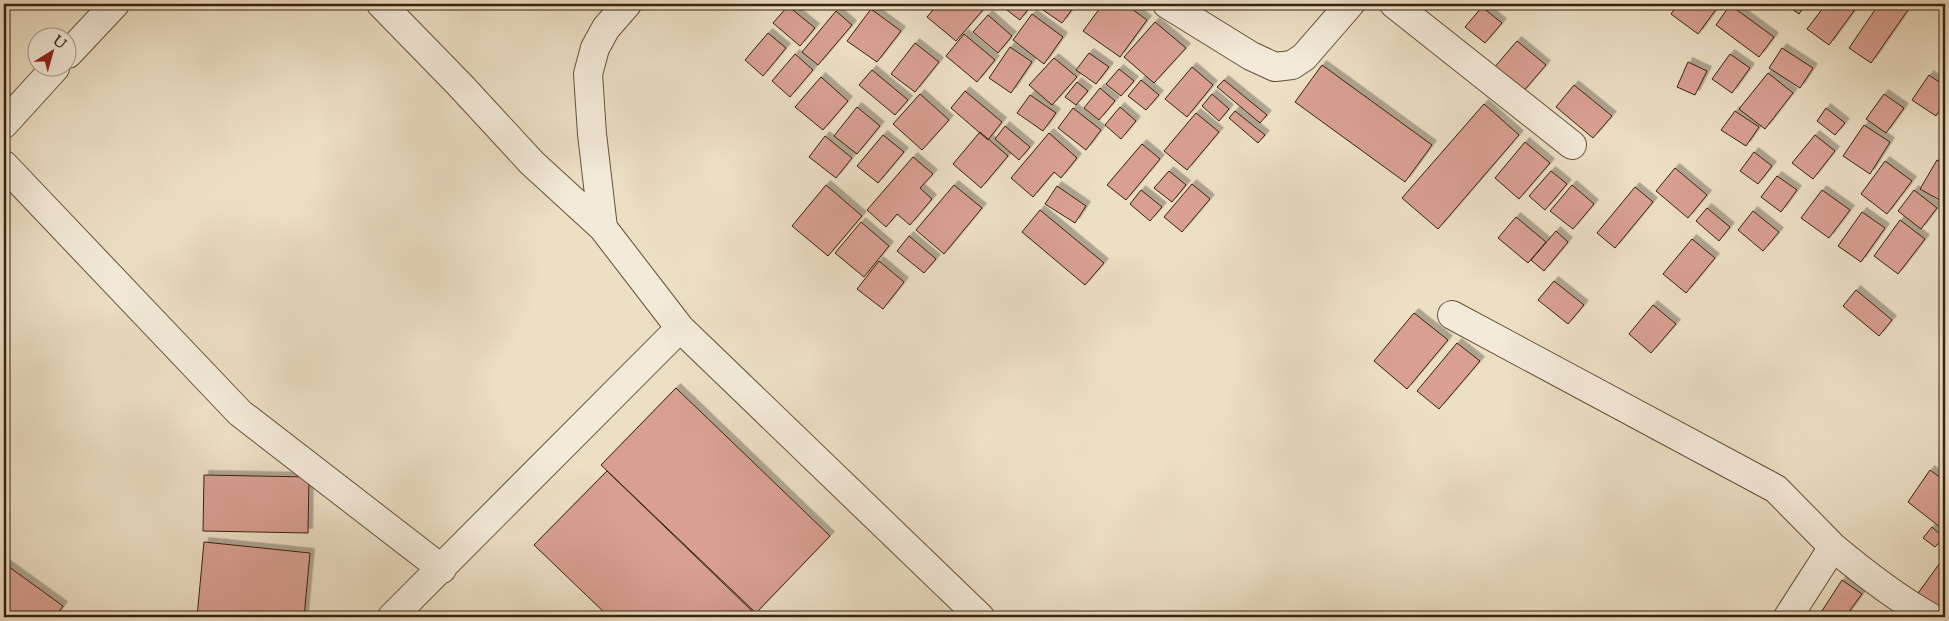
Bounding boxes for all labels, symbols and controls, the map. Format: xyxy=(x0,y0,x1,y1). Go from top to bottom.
north arrow xyxy=(28,28,78,78)
text: U xyxy=(48,32,70,55)

